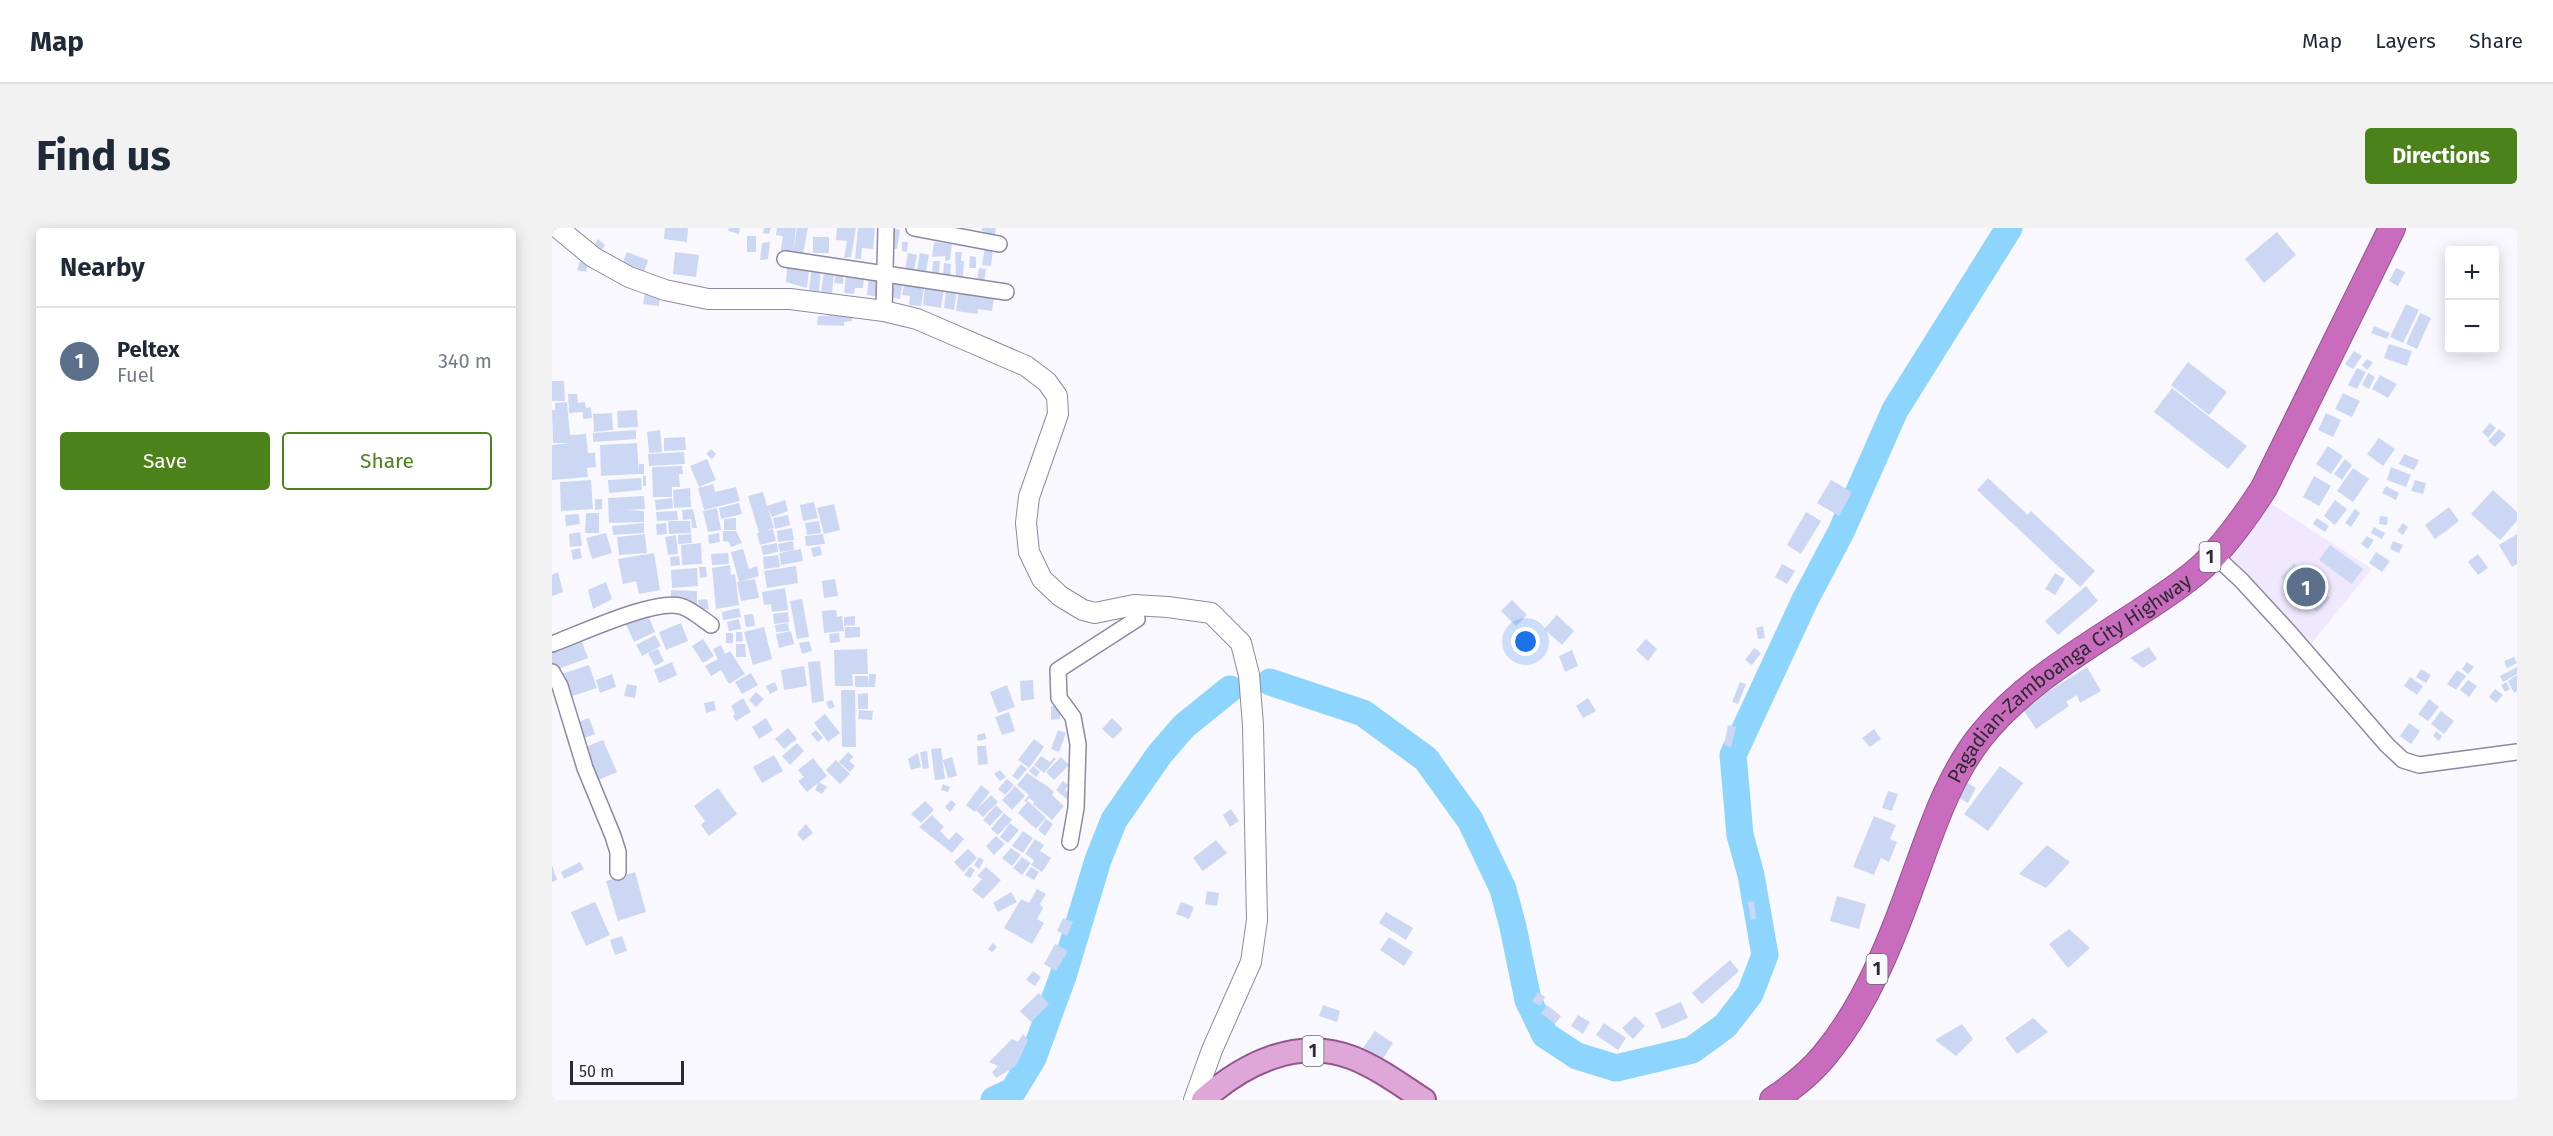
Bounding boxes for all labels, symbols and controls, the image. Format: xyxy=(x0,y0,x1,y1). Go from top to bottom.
text: Map xyxy=(30,25,84,58)
text: Map xyxy=(2302,28,2342,54)
text: Layers xyxy=(2375,28,2436,54)
text: Share xyxy=(2469,28,2523,54)
button: Directions xyxy=(2365,128,2517,184)
text: Find us xyxy=(36,131,171,181)
map controls xyxy=(2445,246,2499,354)
button: + xyxy=(2445,246,2499,300)
text: Nearby xyxy=(60,252,145,283)
button: − xyxy=(2445,300,2499,354)
text: Peltex xyxy=(117,336,179,363)
text: 1 xyxy=(75,349,84,373)
text: 340 m xyxy=(438,349,492,373)
text: Fuel xyxy=(117,363,154,387)
button: Save xyxy=(60,432,270,490)
button: Share xyxy=(282,432,492,490)
road number: 1 xyxy=(2200,542,2220,572)
pin: 1 xyxy=(2286,564,2326,610)
street label: Pagadian-Zamboanga City Highway xyxy=(1942,569,2196,787)
your location xyxy=(1511,627,1540,656)
road number: 1 xyxy=(1866,954,1888,984)
road number: 1 xyxy=(1302,1036,1323,1066)
scale bar xyxy=(570,1058,684,1086)
text: 50 m xyxy=(579,1062,614,1081)

